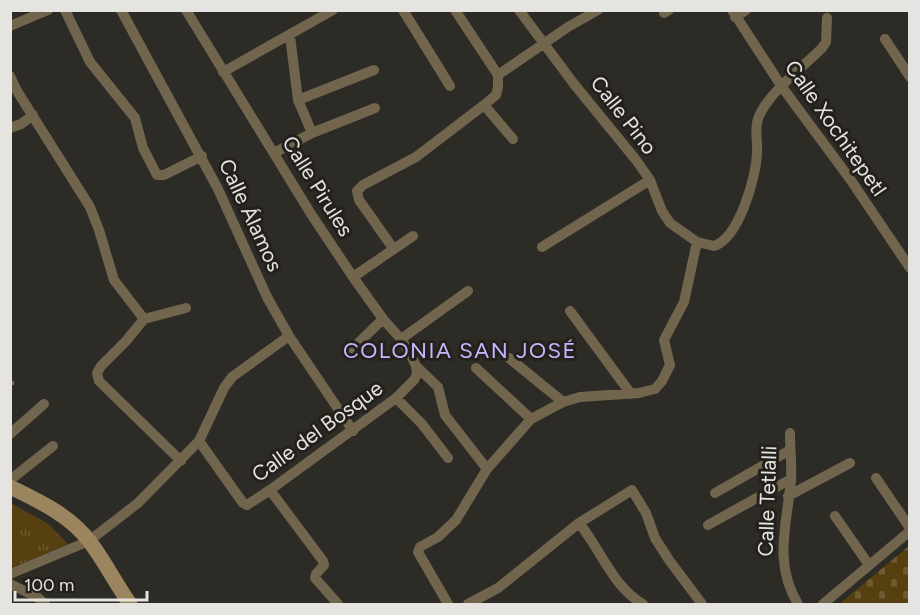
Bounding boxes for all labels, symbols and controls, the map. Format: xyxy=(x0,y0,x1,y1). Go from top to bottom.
street label: Calle Xochitepetl xyxy=(780,55,892,201)
street label: Calle Pino xyxy=(586,71,662,159)
street label: Calle Pirules xyxy=(277,131,359,241)
street label: Calle Álamos xyxy=(214,155,288,275)
district label: COLONIA SAN JOSÉ xyxy=(343,337,577,364)
street label: Calle del Bosque xyxy=(247,375,387,487)
street label: Calle Tetlalli xyxy=(753,445,781,557)
scale bar xyxy=(15,564,147,602)
text: 100 m xyxy=(24,574,74,596)

